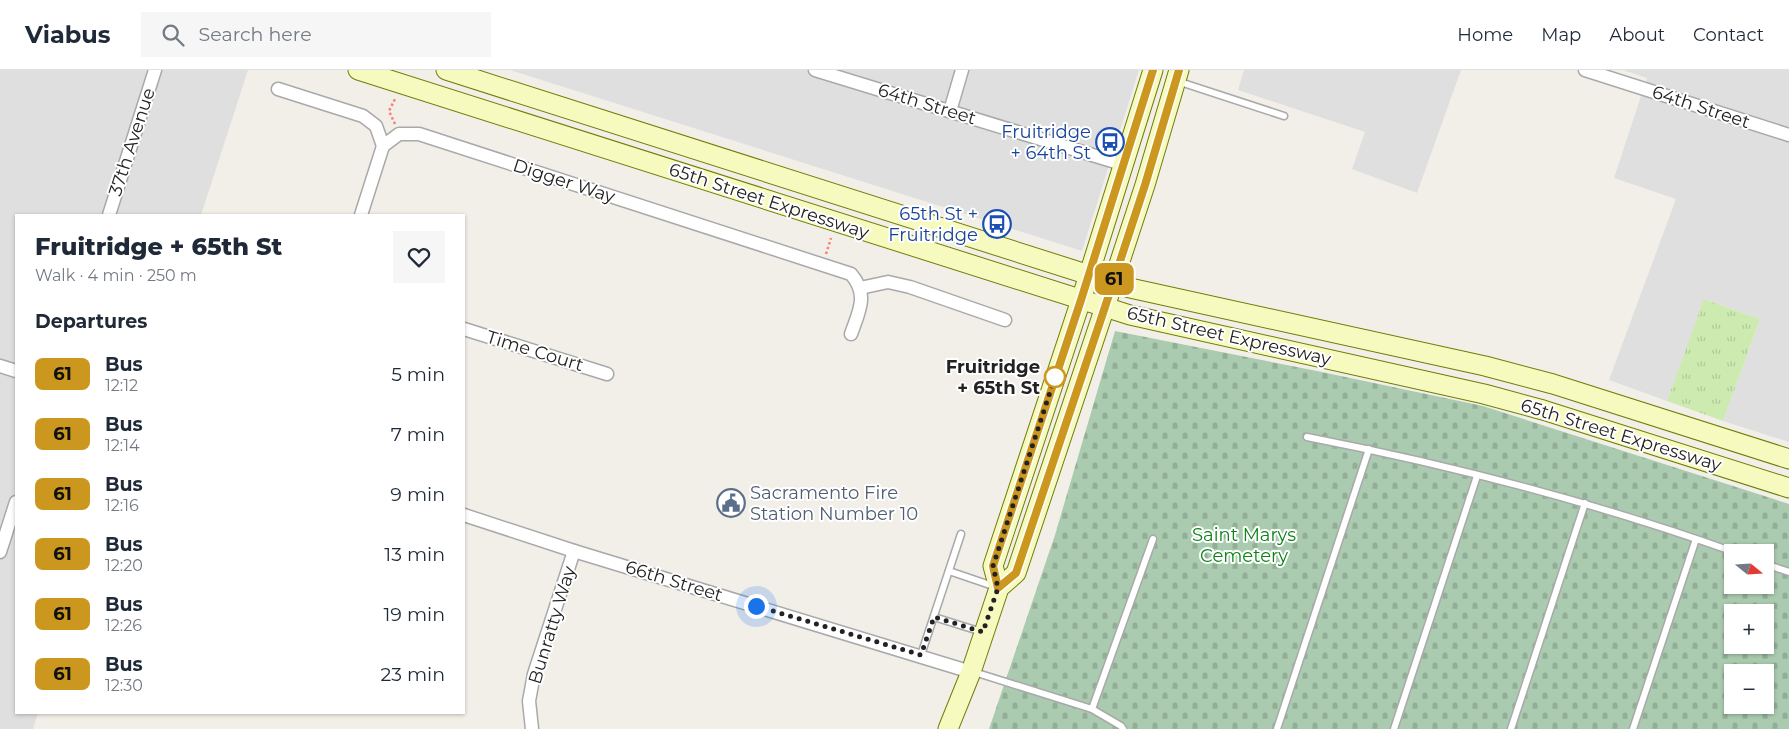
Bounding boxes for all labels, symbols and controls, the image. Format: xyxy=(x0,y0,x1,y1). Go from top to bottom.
search box xyxy=(141,12,491,57)
text: Viabus xyxy=(25,20,111,49)
icon: search xyxy=(159,21,187,49)
text: Search here xyxy=(199,23,312,46)
text: Home xyxy=(1457,24,1513,46)
text: Map xyxy=(1541,24,1581,46)
text: About xyxy=(1609,24,1665,46)
text: Contact xyxy=(1693,24,1764,46)
street label: 64th Street xyxy=(875,79,979,129)
street label: 64th Street xyxy=(1649,81,1753,133)
street label: 37th Avenue xyxy=(104,85,160,199)
place label: Fruitridge + 64th St xyxy=(1001,121,1091,164)
bus stop icon: Fruitridge + 64th St xyxy=(1095,127,1125,157)
street label: Digger Way xyxy=(510,154,618,208)
street label: 65th Street Expressway xyxy=(666,158,872,244)
place label: 65th St + Fruitridge xyxy=(888,203,978,246)
bus stop icon: 65th St + Fruitridge xyxy=(982,209,1012,239)
button: heart xyxy=(393,231,445,283)
text: Fruitridge + 65th St xyxy=(35,232,282,261)
line badge: 61 xyxy=(1092,263,1136,295)
text: Walk · 4 min · 250 m xyxy=(35,266,197,285)
text: 61 xyxy=(1105,268,1123,290)
street label: 65th Street Expressway xyxy=(1125,302,1333,370)
text: Departures xyxy=(35,310,147,333)
street label: Time Court xyxy=(484,326,586,376)
text: Bus xyxy=(105,353,143,376)
place label: Fruitridge + 65th St xyxy=(946,356,1040,399)
text: 61 xyxy=(53,363,72,385)
text: 5 min xyxy=(391,363,445,386)
marker: Fruitridge + 65th St xyxy=(1044,366,1066,388)
text: 12:12 xyxy=(105,376,138,395)
street label: 65th Street Expressway xyxy=(1518,394,1724,476)
text: Bus xyxy=(105,413,143,436)
text: 61 xyxy=(53,423,72,445)
text: 7 min xyxy=(391,423,445,446)
text: 12:14 xyxy=(105,436,140,455)
text: Bus xyxy=(105,473,143,496)
place label: Sacramento Fire Station Number 10 xyxy=(750,482,918,525)
text: 61 xyxy=(53,483,72,505)
text: 9 min xyxy=(390,483,445,506)
public building icon: Sacramento Fire Station Number 10 xyxy=(716,488,746,518)
text: 12:16 xyxy=(105,496,139,515)
park label: Saint Marys Cemetery xyxy=(1192,524,1296,567)
text: Bus xyxy=(105,533,143,556)
text: 61 xyxy=(53,543,72,565)
text: 13 min xyxy=(384,543,445,566)
north arrow xyxy=(1724,544,1774,594)
map controls xyxy=(1724,544,1774,714)
text: 12:20 xyxy=(105,556,143,575)
street label: 66th Street xyxy=(623,556,725,606)
street label: Bunratty Way xyxy=(524,563,580,687)
text: Bus xyxy=(105,593,143,616)
your location xyxy=(744,594,769,619)
text: 61 xyxy=(53,603,72,625)
text: 19 min xyxy=(383,603,445,626)
button: + xyxy=(1724,604,1774,654)
text: 12:26 xyxy=(105,616,142,635)
text: Bus xyxy=(105,653,143,676)
text: 61 xyxy=(53,663,72,685)
text: 23 min xyxy=(380,663,445,686)
button: − xyxy=(1724,664,1774,714)
text: 12:30 xyxy=(105,676,143,695)

